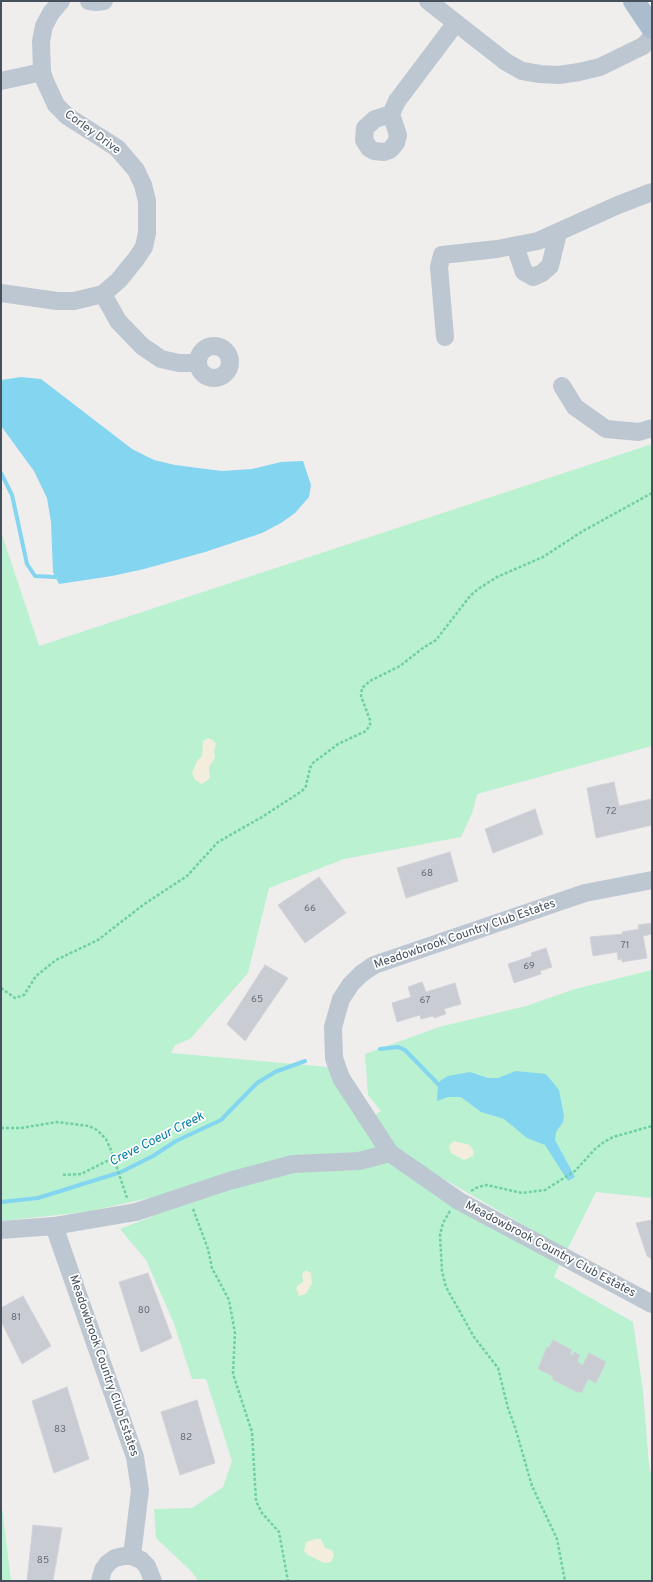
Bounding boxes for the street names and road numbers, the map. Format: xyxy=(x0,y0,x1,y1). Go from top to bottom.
street label: Corley Drive xyxy=(61,108,123,158)
street label: Meadowbrook Country Club Estates xyxy=(372,897,558,973)
street label: Meadowbrook Country Club Estates xyxy=(462,1199,638,1301)
street label: Meadowbrook Country Club Estates xyxy=(65,1273,141,1459)

